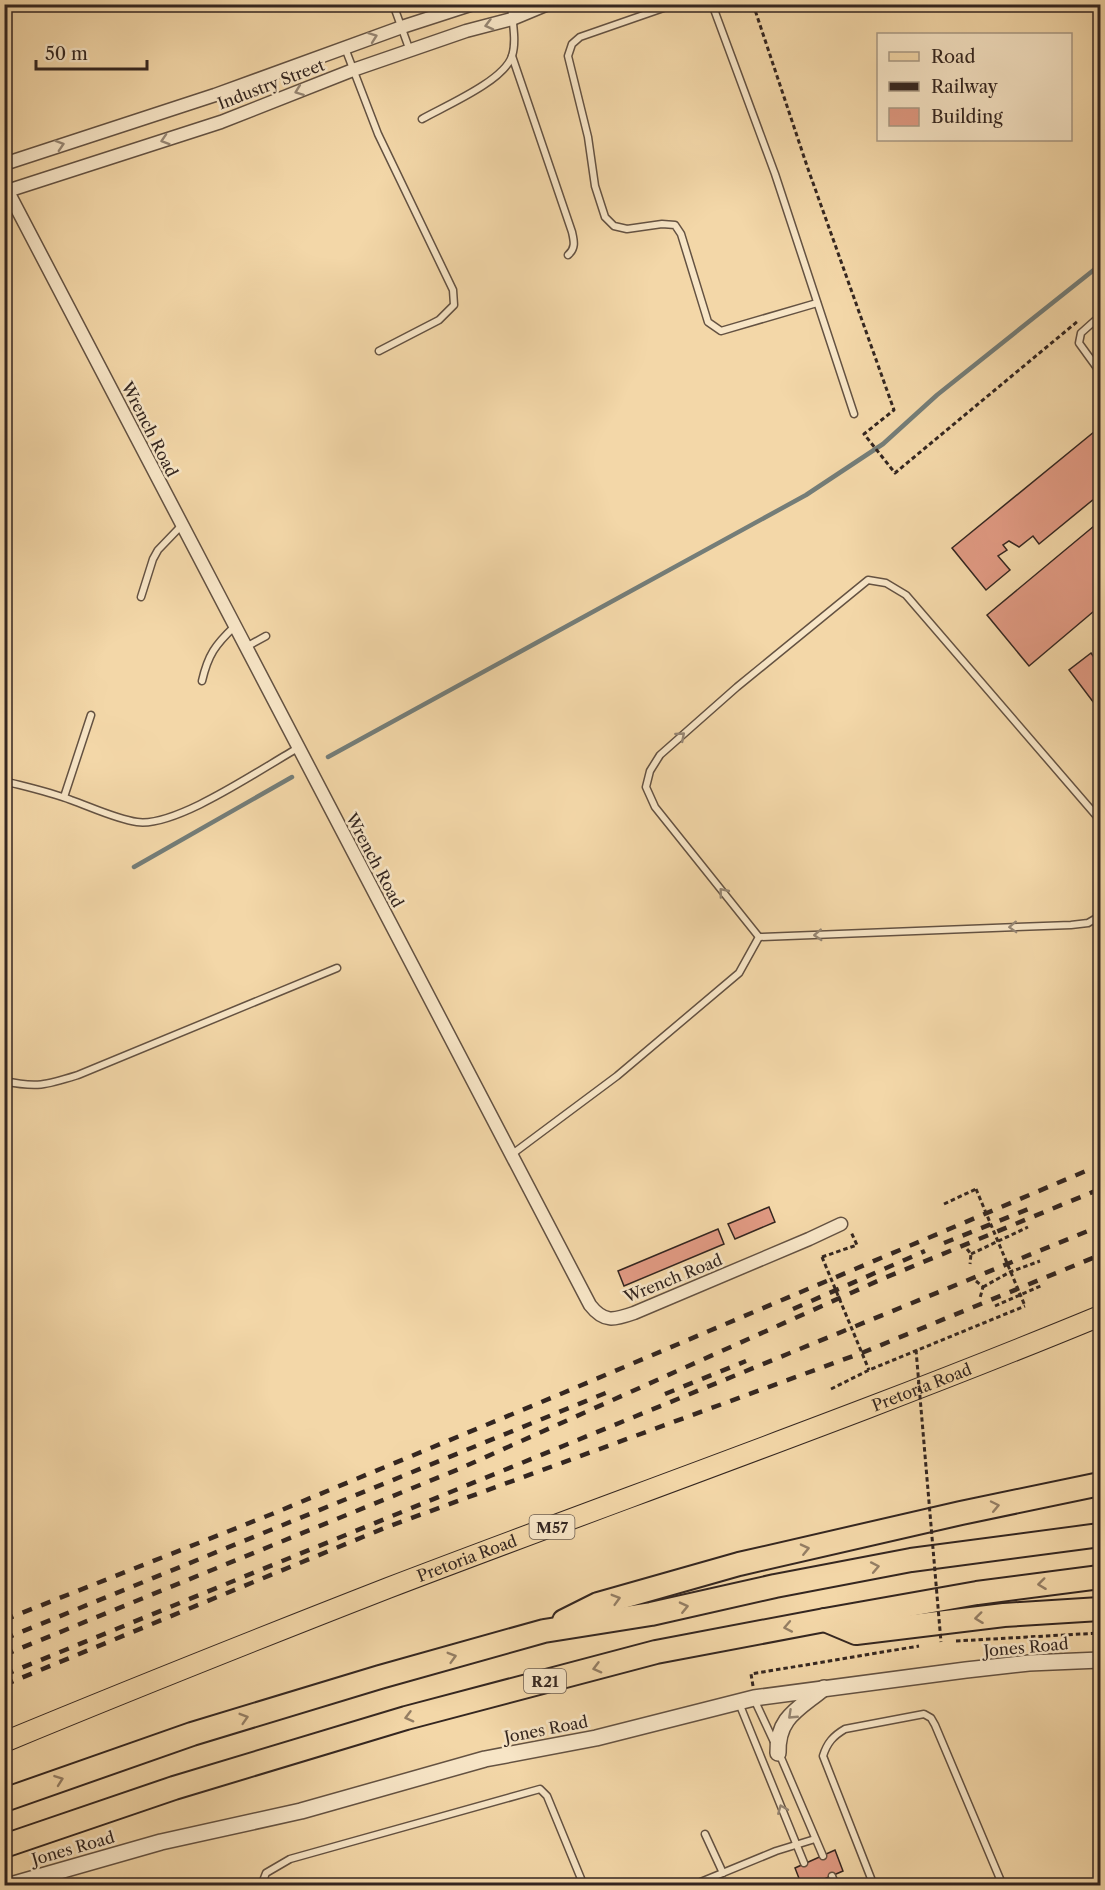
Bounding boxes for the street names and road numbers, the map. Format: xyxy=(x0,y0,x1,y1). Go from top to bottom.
street label: Industry Street xyxy=(215,54,328,114)
street label: Wrench Road xyxy=(117,377,183,480)
street label: Wrench Road xyxy=(341,808,408,911)
street label: Wrench Road xyxy=(620,1249,725,1307)
street label: Pretoria Road xyxy=(869,1359,975,1415)
road number: M57 xyxy=(530,1515,574,1539)
street label: Pretoria Road xyxy=(414,1530,520,1586)
street label: Jones Road xyxy=(980,1633,1069,1661)
road number: R21 xyxy=(524,1669,566,1693)
street label: Jones Road xyxy=(499,1711,590,1748)
street label: Jones Road xyxy=(26,1827,117,1870)

